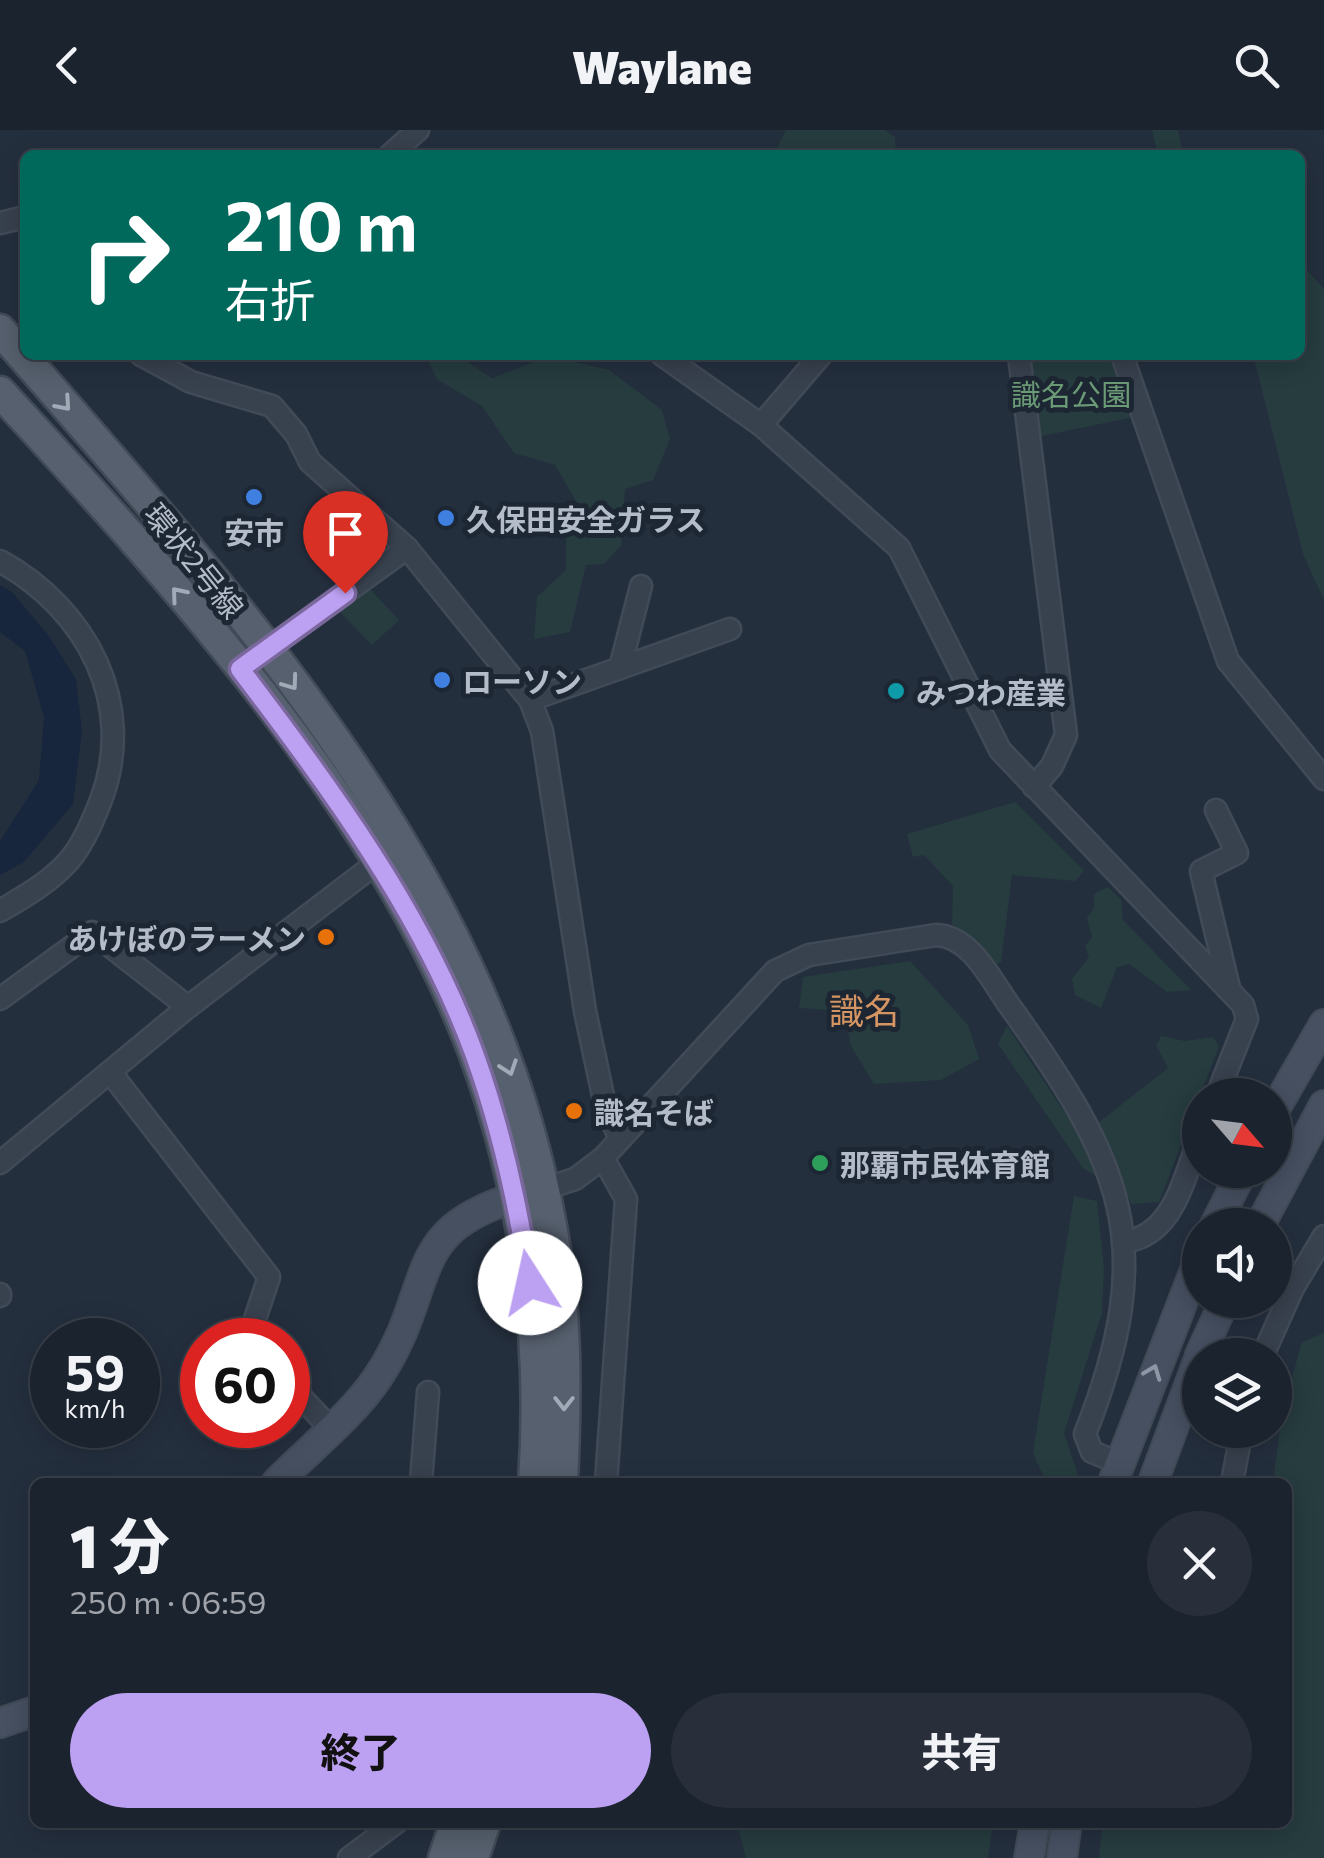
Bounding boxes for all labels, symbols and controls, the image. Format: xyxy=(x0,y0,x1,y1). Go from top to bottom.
icon: back xyxy=(40,38,95,93)
text: Waylane xyxy=(572,38,752,93)
icon: search xyxy=(1229,38,1284,93)
text: 210 m xyxy=(225,180,417,265)
icon: right xyxy=(60,190,190,320)
text: 右折 xyxy=(225,271,315,326)
park label: 識名公園 xyxy=(1011,375,1131,412)
one-way arrow xyxy=(52,392,70,411)
marker: 安市 xyxy=(243,486,265,508)
pin xyxy=(303,491,388,594)
street label: 環状2号線 xyxy=(138,495,252,625)
place label: 久保田安全ガラス xyxy=(466,500,705,537)
icon: arrive xyxy=(318,506,373,561)
marker: 久保田安全ガラス xyxy=(435,507,457,529)
place label: 安市 xyxy=(224,513,284,550)
one-way arrow xyxy=(172,587,190,605)
place label: ローソン xyxy=(462,662,582,699)
marker: ローソン xyxy=(431,669,453,691)
one-way arrow xyxy=(280,672,297,690)
place label: みつわ産業 xyxy=(916,673,1066,710)
marker: みつわ産業 xyxy=(885,680,907,702)
place label: あけぼのラーメン xyxy=(67,919,306,956)
marker: あけぼのラーメン xyxy=(315,926,337,948)
district label: 識名 xyxy=(829,988,899,1031)
one-way arrow xyxy=(498,1058,518,1075)
north arrow xyxy=(1182,1078,1292,1188)
map controls xyxy=(1182,1078,1292,1448)
place label: 識名そば xyxy=(594,1093,714,1130)
marker: 識名そば xyxy=(563,1100,585,1122)
place label: 那覇市民体育館 xyxy=(840,1145,1050,1182)
marker: 那覇市民体育館 xyxy=(809,1152,831,1174)
button: sound xyxy=(1182,1208,1292,1318)
position arrow xyxy=(478,1231,582,1335)
speed limit sign: 60 xyxy=(180,1318,310,1448)
button: layers xyxy=(1182,1338,1292,1448)
text: 59 xyxy=(65,1340,125,1401)
one-way arrow xyxy=(1141,1364,1162,1381)
text: km/h xyxy=(65,1393,125,1423)
one-way arrow xyxy=(553,1396,575,1411)
text: 1 分 xyxy=(70,1507,169,1580)
button: close xyxy=(1147,1511,1252,1616)
text: 250 m · 06:59 xyxy=(70,1581,267,1621)
button: 終了 xyxy=(70,1693,651,1808)
button: 共有 xyxy=(671,1693,1252,1808)

